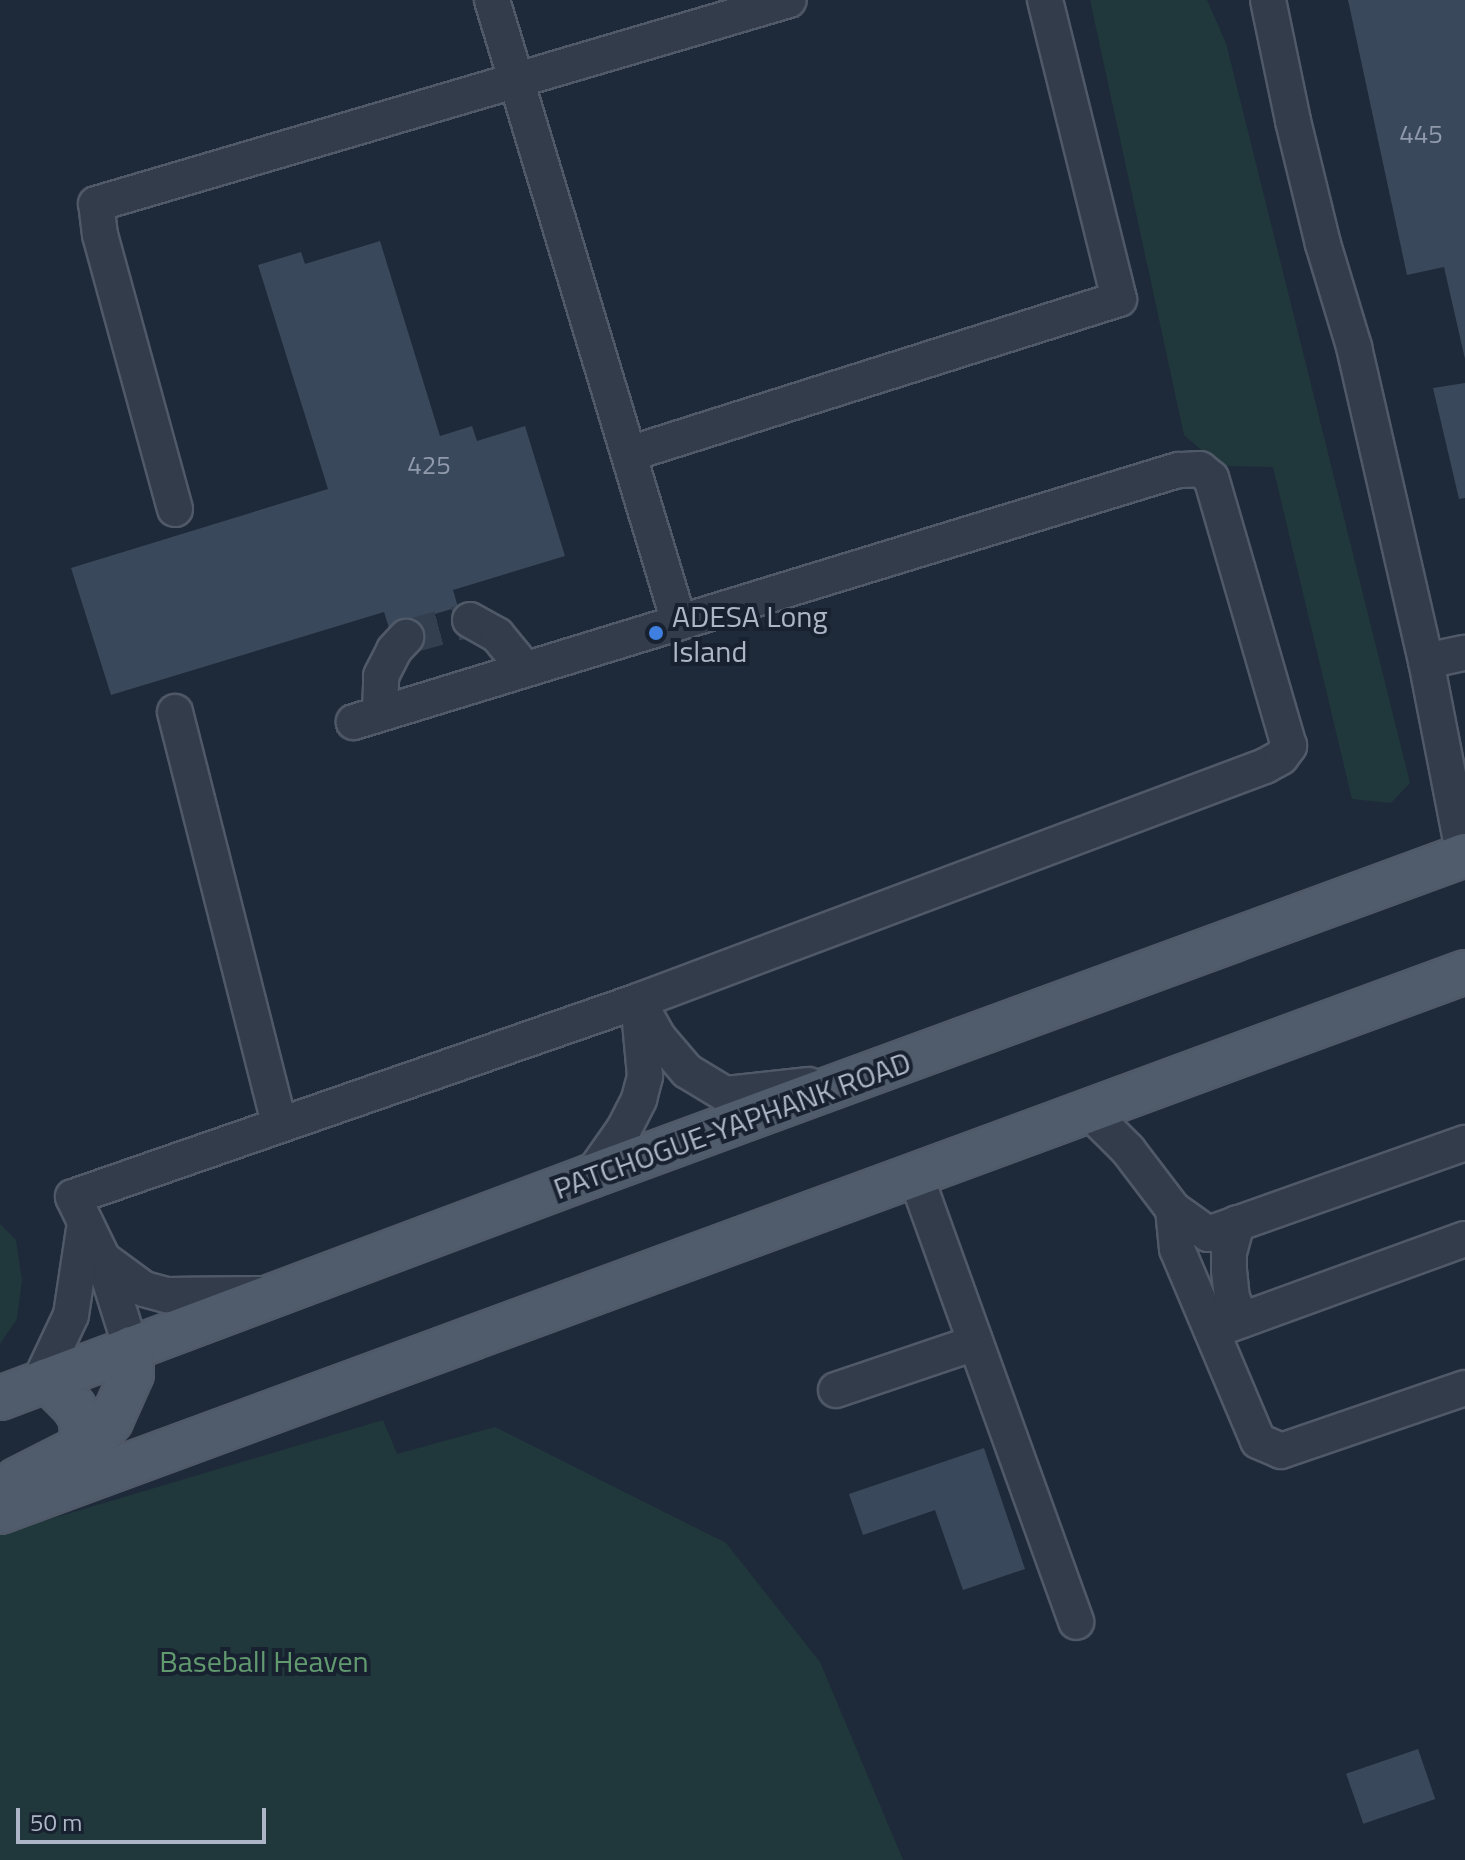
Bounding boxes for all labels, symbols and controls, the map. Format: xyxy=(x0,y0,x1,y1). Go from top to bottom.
house number: 445 xyxy=(1399,118,1443,150)
house number: 425 xyxy=(407,449,451,481)
place label: ADESA Long Island xyxy=(672,598,828,668)
marker: ADESA Long Island xyxy=(647,624,665,642)
street label: PATCHOGUE-YAPHANK ROAD xyxy=(549,1044,915,1206)
park label: Baseball Heaven xyxy=(159,1643,369,1679)
scale bar xyxy=(20,1792,270,1842)
text: 50 m xyxy=(30,1804,82,1840)

